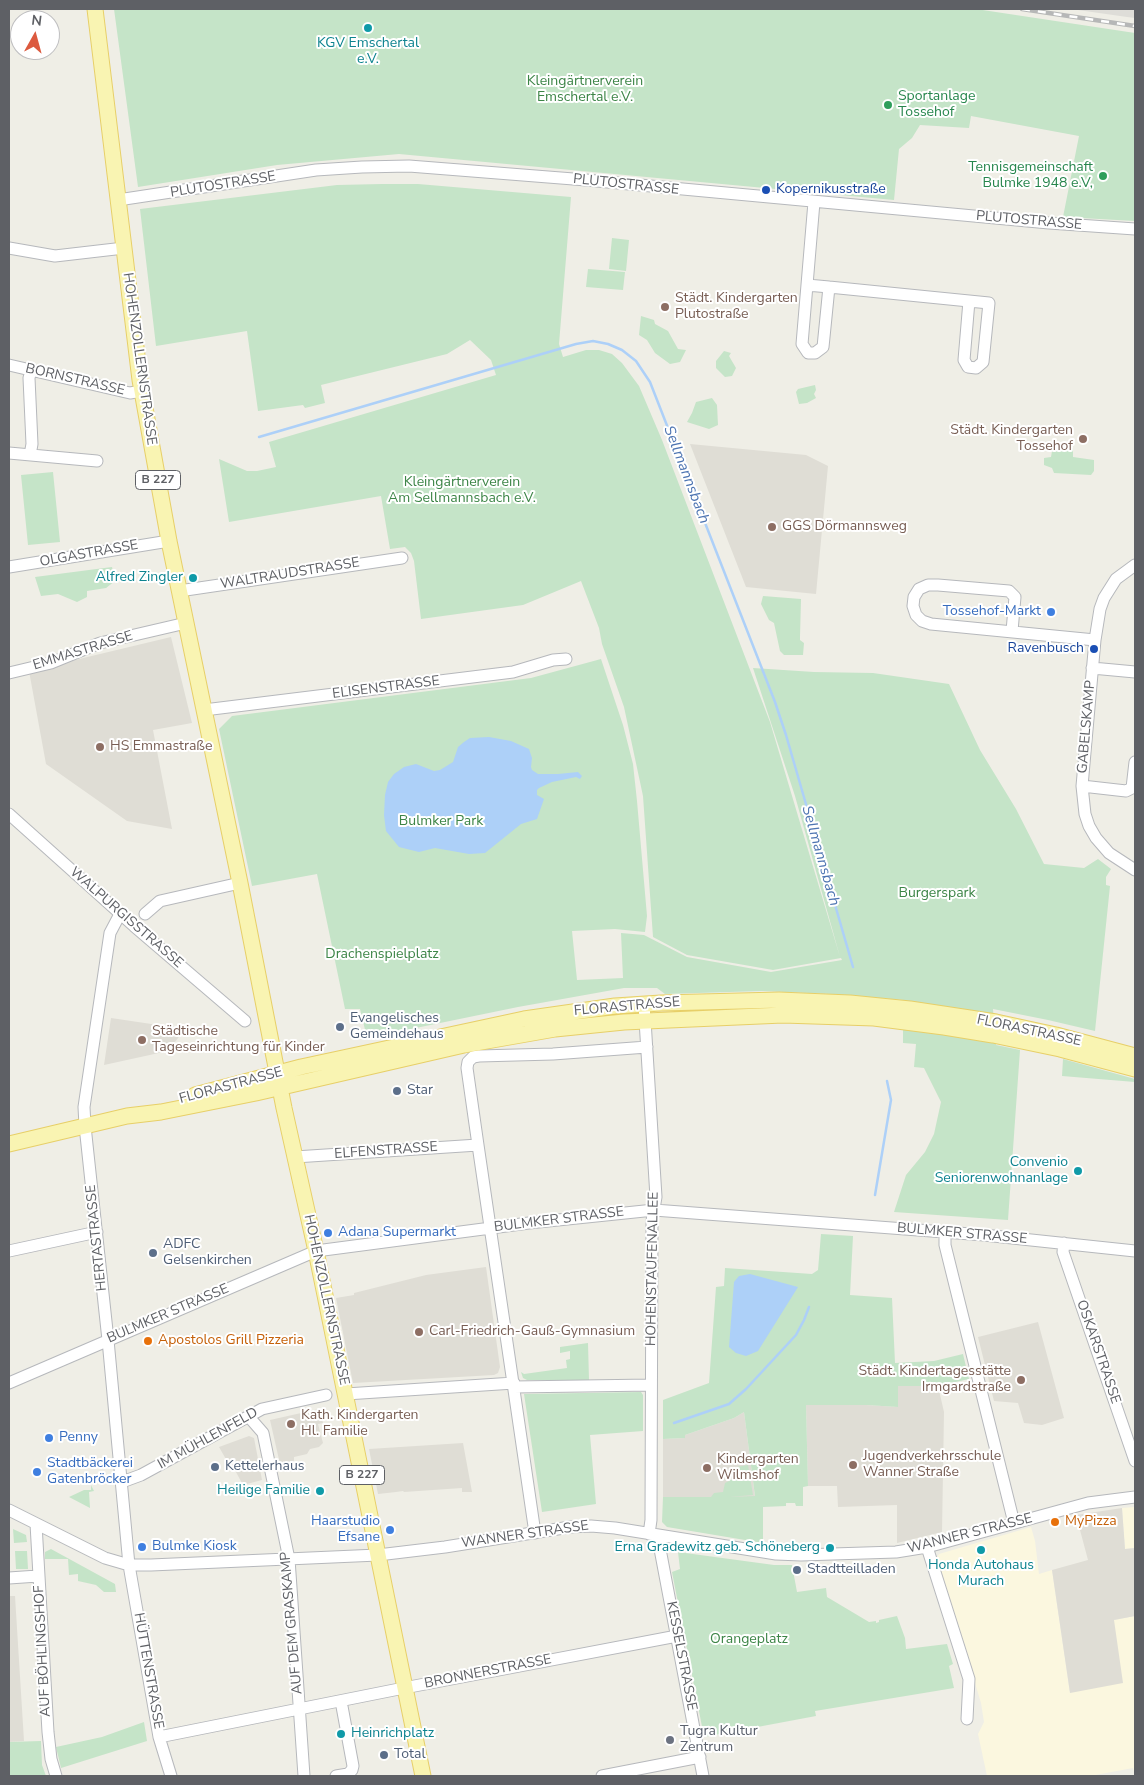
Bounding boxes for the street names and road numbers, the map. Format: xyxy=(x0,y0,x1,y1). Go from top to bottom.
street label: PLUTOSTRASSE xyxy=(169,168,277,202)
street label: PLUTOSTRASSE xyxy=(572,171,680,199)
street label: PLUTOSTRASSE xyxy=(975,208,1083,234)
street label: HOHENZOLLERNSTRASSE xyxy=(119,272,159,446)
street label: BORNSTRASSE xyxy=(24,360,126,400)
road number: B 227 xyxy=(136,470,180,490)
street label: OLGASTRASSE xyxy=(38,537,140,571)
street label: WALTRAUDSTRASSE xyxy=(219,555,361,593)
street label: EMMASTRASSE xyxy=(31,628,135,674)
street label: ELISENSTRASSE xyxy=(331,673,441,703)
street label: GABELSKAMP xyxy=(1075,680,1099,774)
street label: WALPURGISSTRASSE xyxy=(66,864,186,972)
street label: FLORASTRASSE xyxy=(573,994,681,1020)
street label: FLORASTRASSE xyxy=(975,1012,1083,1050)
street label: FLORASTRASSE xyxy=(177,1064,285,1108)
street label: ELFENSTRASSE xyxy=(334,1139,438,1163)
street label: HERTASTRASSE xyxy=(83,1184,111,1292)
street label: HOHENSTAUFENALLEE xyxy=(643,1192,663,1346)
street label: BULMKER STRASSE xyxy=(493,1204,625,1236)
street label: HOHENZOLLERNSTRASSE xyxy=(300,1213,352,1387)
street label: BULMKER STRASSE xyxy=(896,1220,1028,1248)
street label: BULMKER STRASSE xyxy=(105,1281,231,1347)
street label: OSKARSTRASSE xyxy=(1072,1298,1124,1406)
street label: IM MÜHLENFELD xyxy=(155,1405,261,1473)
road number: B 227 xyxy=(340,1466,384,1484)
street label: WANNER STRASSE xyxy=(906,1510,1034,1558)
street label: WANNER STRASSE xyxy=(460,1518,590,1552)
street label: AUF DEM GRASKAMP xyxy=(277,1551,307,1695)
street label: AUF BÖHLINGSHOF xyxy=(31,1585,55,1717)
street label: KESSELSTRASSE xyxy=(662,1600,700,1712)
street label: HÜTTENSTRASSE xyxy=(129,1611,167,1731)
street label: BRONNERSTRASSE xyxy=(423,1651,553,1693)

